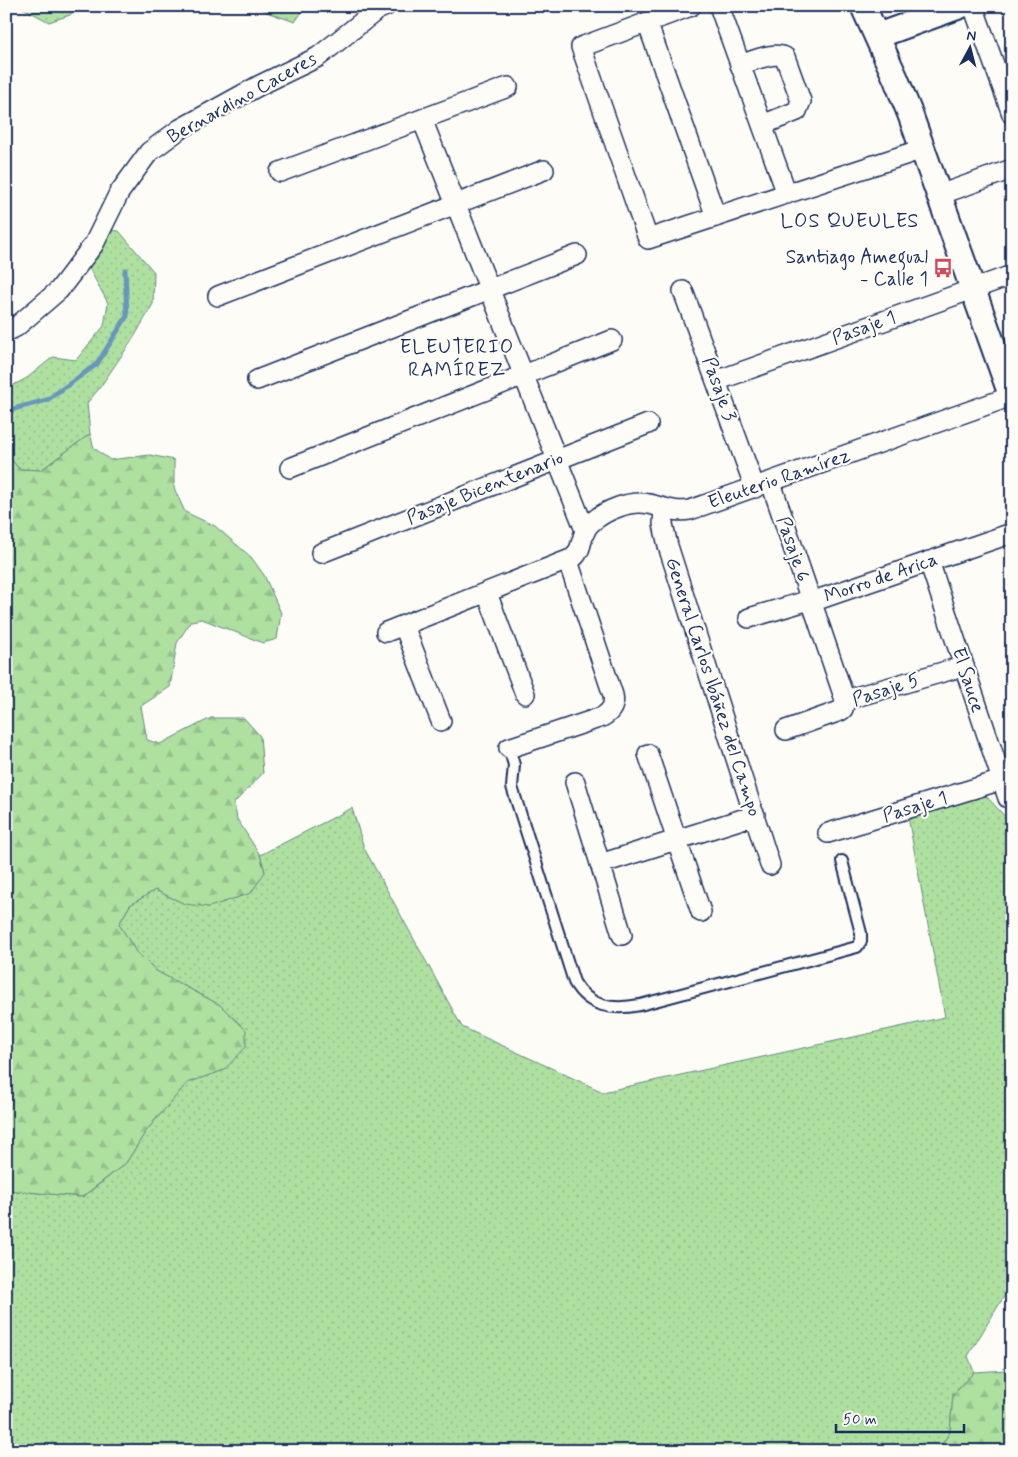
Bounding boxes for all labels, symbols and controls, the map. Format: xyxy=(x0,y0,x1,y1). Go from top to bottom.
north arrow xyxy=(946,22,996,72)
text: N xyxy=(966,27,977,46)
street label: Bernardino Caceres xyxy=(163,46,322,150)
district label: LOS QUEULES xyxy=(781,208,919,235)
place label: Santiago Amegual - Calle 1 xyxy=(786,245,928,292)
bus stop icon: Santiago Amegual - Calle 1 xyxy=(932,257,954,279)
street label: Pasaje 1 xyxy=(829,305,900,352)
district label: ELEUTERIO RAMÍREZ xyxy=(400,334,514,384)
street label: Pasaje 3 xyxy=(695,354,742,425)
street label: Eleuterio Ramírez xyxy=(705,443,853,515)
street label: Pasaje Bicentenario xyxy=(403,445,567,532)
street label: Pasaje 6 xyxy=(769,513,816,585)
street label: Morro de Arica xyxy=(821,547,941,609)
street label: General Carlos Ibáñez del Campo xyxy=(659,554,767,820)
street label: El Sauce xyxy=(946,644,990,716)
street label: Pasaje 5 xyxy=(849,667,923,714)
street label: Pasaje 1 xyxy=(880,785,951,830)
scale bar xyxy=(836,1402,963,1434)
text: 50 m xyxy=(843,1410,877,1430)

